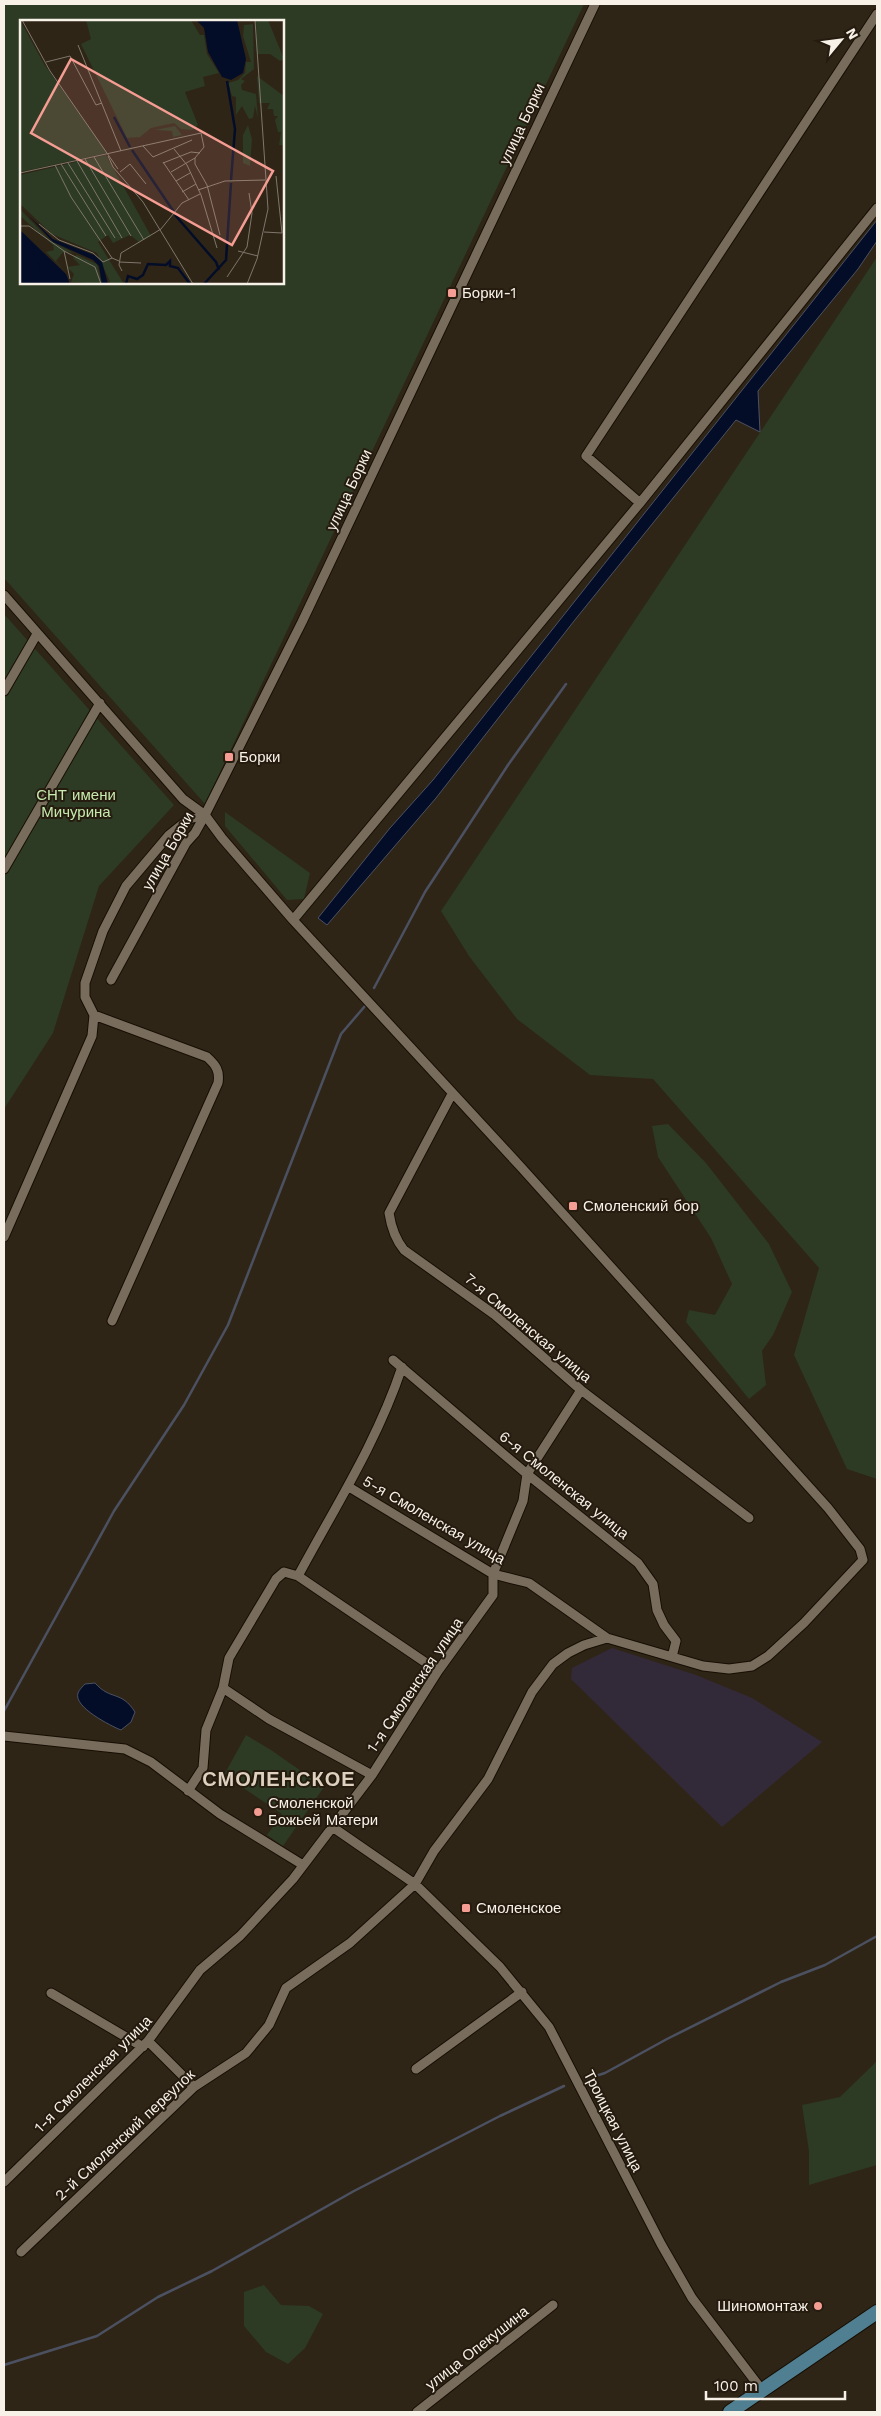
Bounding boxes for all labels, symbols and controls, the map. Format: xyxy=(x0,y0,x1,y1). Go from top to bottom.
north arrow xyxy=(816,15,866,65)
inset map xyxy=(20,20,284,284)
text: N xyxy=(843,25,862,42)
street label: улица Борки xyxy=(495,80,549,168)
place label: Борки-1 xyxy=(462,284,516,302)
marker: Борки-1 xyxy=(446,287,458,299)
street label: улица Борки xyxy=(322,446,376,534)
place label: Борки xyxy=(239,748,280,766)
marker: Борки xyxy=(223,751,235,763)
park label: СНТ имени Мичурина xyxy=(36,786,116,821)
street label: улица Борки xyxy=(138,808,198,894)
place label: Смоленский бор xyxy=(583,1197,699,1215)
marker: Смоленский бор xyxy=(567,1200,579,1212)
street label: 7-я Смоленская улица xyxy=(461,1270,596,1387)
street label: 6-я Смоленская улица xyxy=(495,1427,633,1543)
street label: 5-я Смоленская улица xyxy=(360,1472,509,1568)
street label: 1-я Смоленская улица xyxy=(363,1614,467,1756)
district label: СМОЛЕНСКОЕ xyxy=(202,1767,356,1791)
place label: Смоленской Божьей Матери xyxy=(268,1794,378,1829)
marker: Смоленской Божьей Матери xyxy=(252,1806,264,1818)
place label: Смоленское xyxy=(476,1899,561,1917)
marker: Смоленское xyxy=(460,1902,472,1914)
street label: 1-я Смоленская улица xyxy=(31,2011,156,2136)
street label: 2-й Смоленский переулок xyxy=(52,2065,199,2204)
street label: Троицкая улица xyxy=(580,2067,647,2175)
place label: Шиномонтаж xyxy=(717,2297,808,2315)
marker: Шиномонтаж xyxy=(812,2300,824,2312)
street label: улица Опекушина xyxy=(422,2302,533,2394)
scale bar xyxy=(706,2368,845,2400)
text: 100 m xyxy=(714,2377,758,2395)

